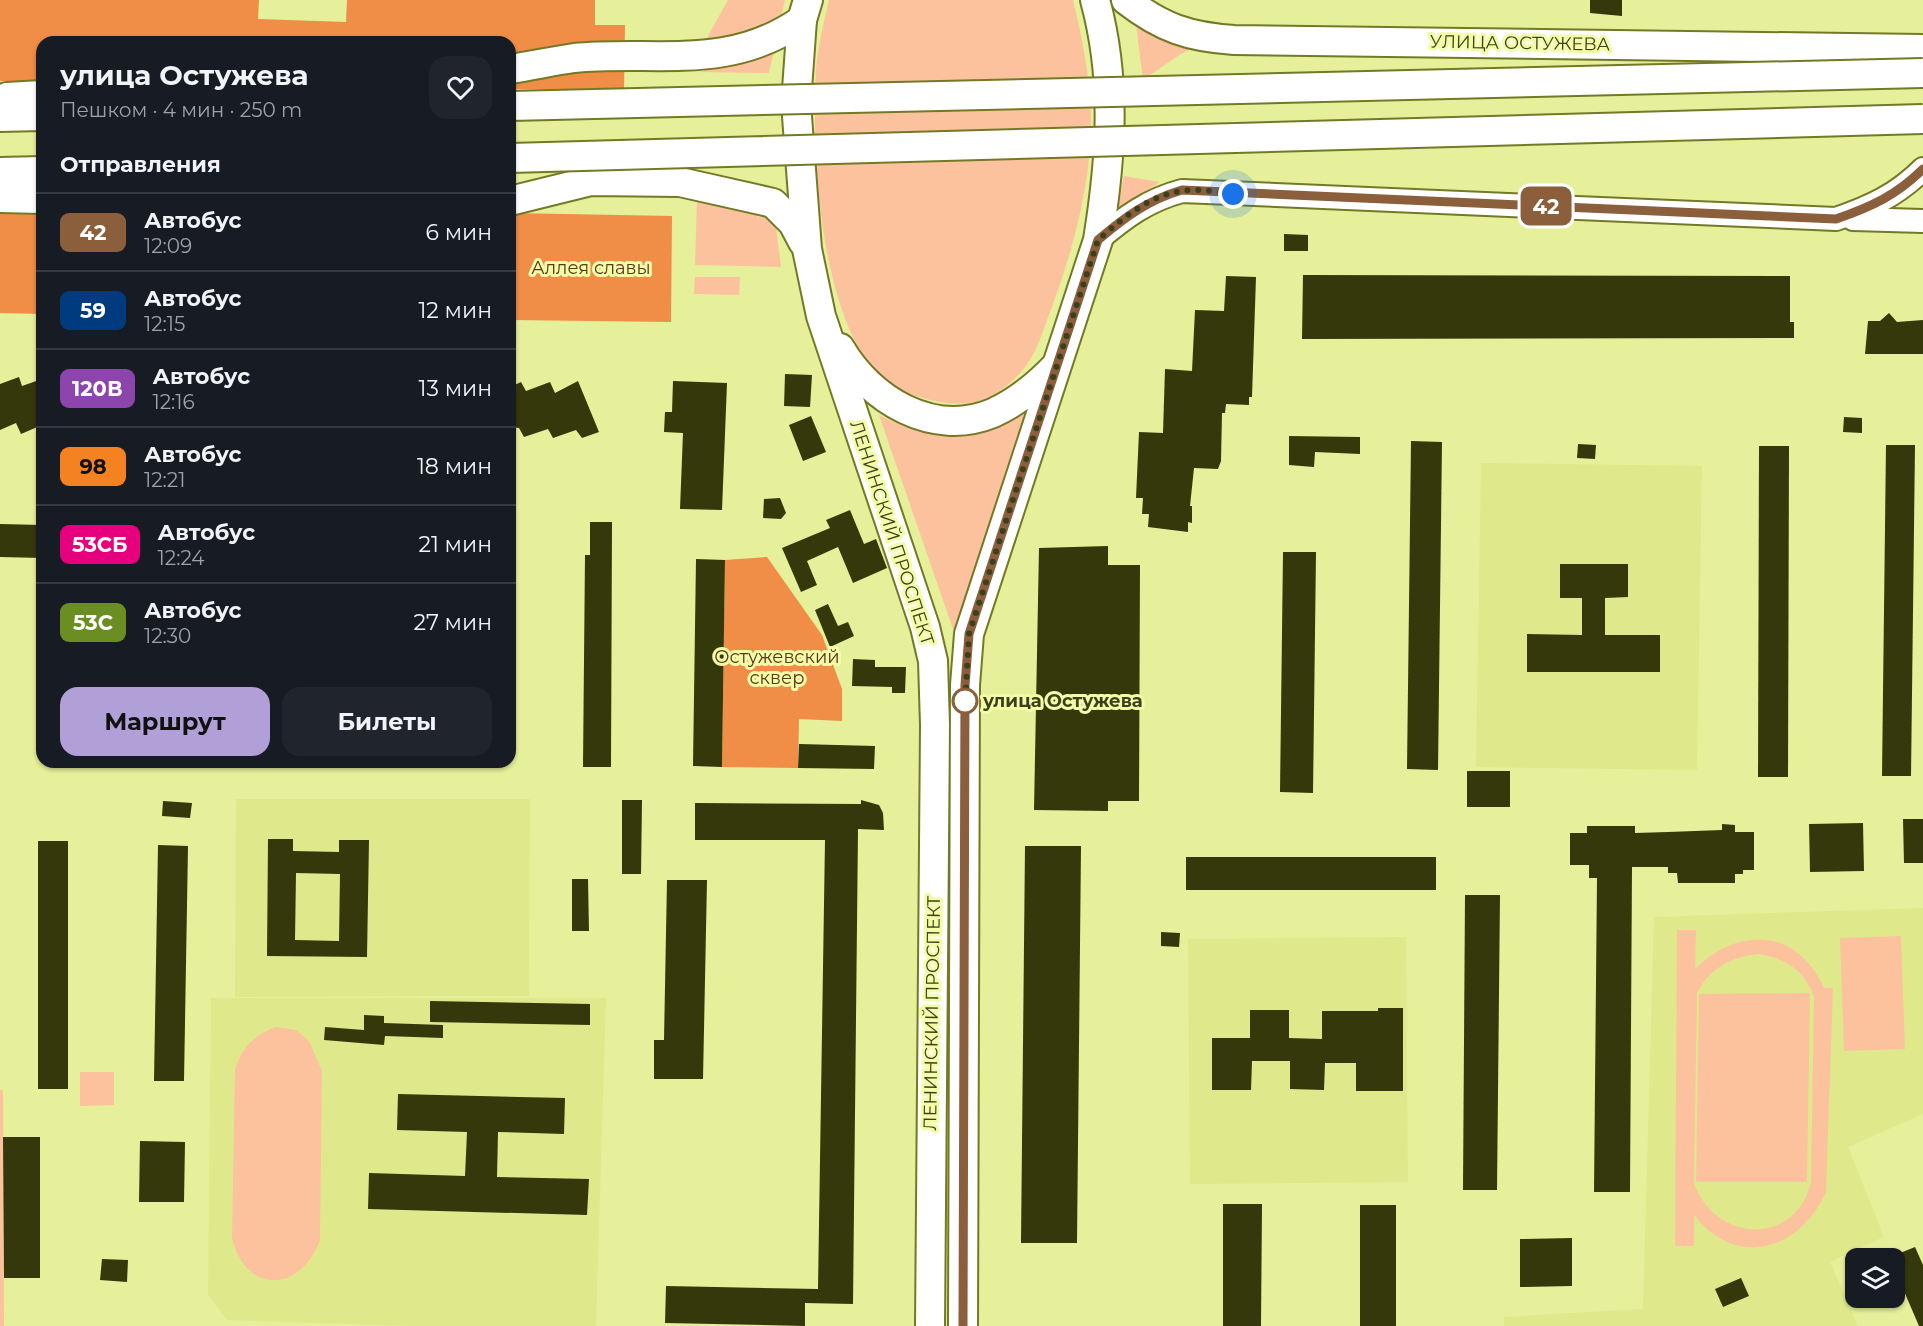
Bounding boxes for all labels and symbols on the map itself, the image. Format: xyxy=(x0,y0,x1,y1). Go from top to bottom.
street label: УЛИЦА ОСТУЖЕВА xyxy=(1430,30,1611,56)
your location xyxy=(1218,179,1248,209)
line badge: 42 xyxy=(1519,186,1573,226)
park label: Аллея славы xyxy=(531,257,651,279)
street label: ЛЕНИНСКИЙ ПРОСПЕКТ xyxy=(845,418,939,649)
park label: Остужевский сквер xyxy=(714,646,840,689)
marker: улица Остужева xyxy=(952,688,978,714)
place label: улица Остужева xyxy=(982,690,1143,712)
street label: ЛЕНИНСКИЙ ПРОСПЕКТ xyxy=(919,895,945,1131)

